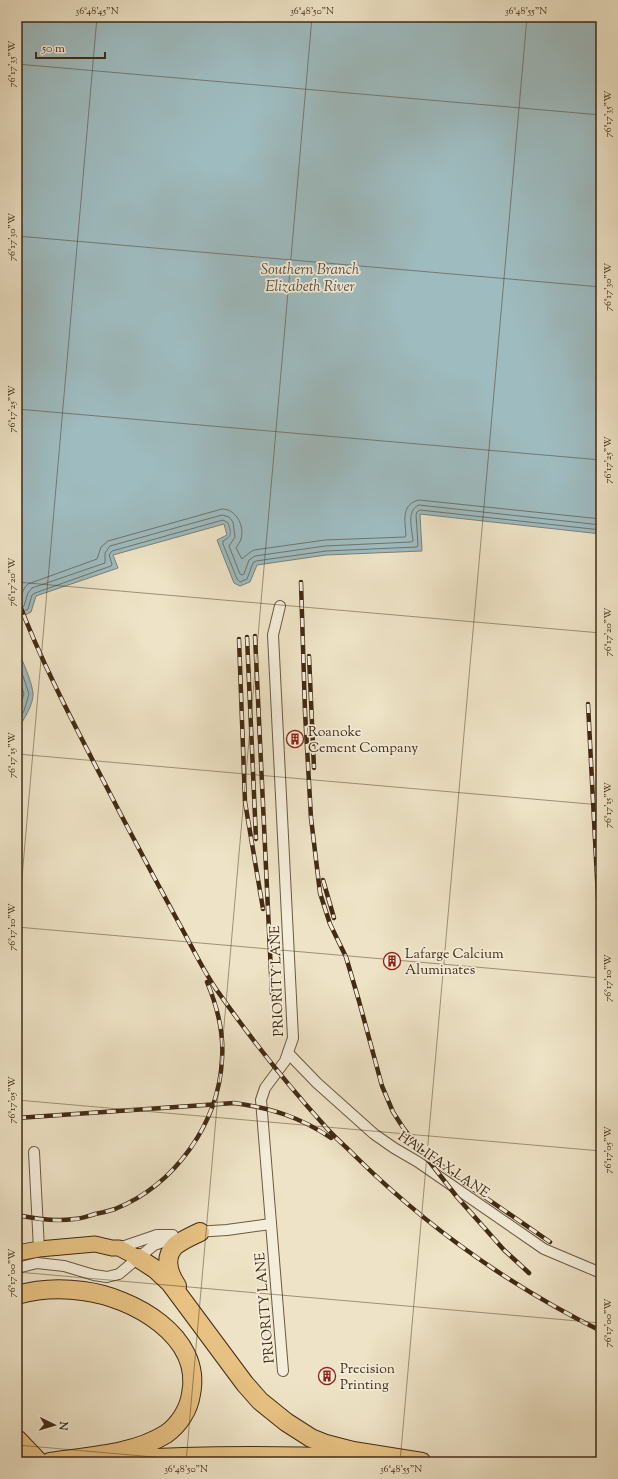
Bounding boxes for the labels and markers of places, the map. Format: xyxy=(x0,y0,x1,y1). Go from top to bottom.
place label: Roanoke Cement Company xyxy=(308,723,418,759)
building icon: Roanoke Cement Company xyxy=(285,729,305,749)
place label: Lafarge Calcium Aluminates xyxy=(405,945,504,981)
building icon: Lafarge Calcium Aluminates xyxy=(382,951,402,971)
place label: Precision Printing xyxy=(340,1360,395,1396)
building icon: Precision Printing xyxy=(317,1366,337,1386)

